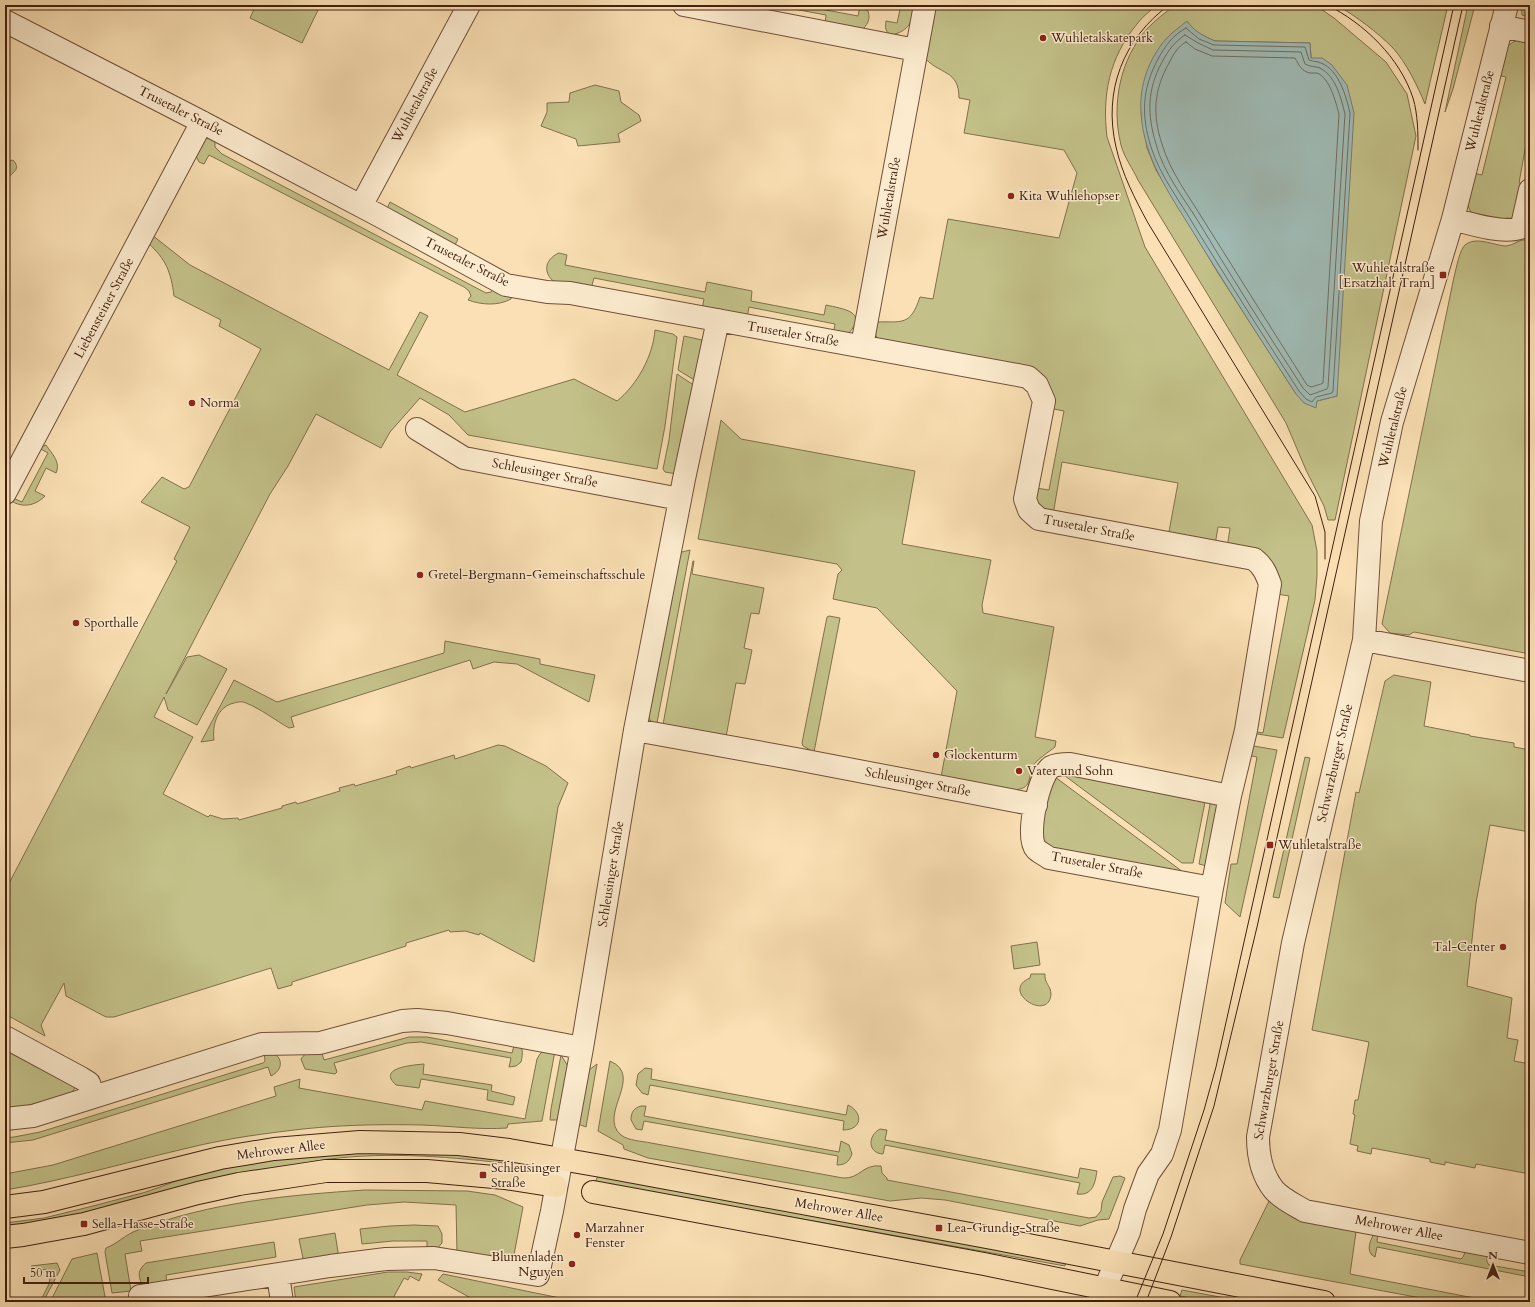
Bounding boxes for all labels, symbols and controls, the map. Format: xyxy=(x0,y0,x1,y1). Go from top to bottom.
place label: Wuhletalskatepark xyxy=(1050,29,1153,47)
marker: Wuhletalskatepark xyxy=(1038,33,1048,43)
street label: Wuhletalstraße xyxy=(387,64,443,147)
street label: Wuhletalstraße xyxy=(1461,68,1499,155)
street label: Trusetaler Straße xyxy=(135,82,227,140)
street label: Wuhletalstraße xyxy=(873,155,905,242)
place label: Kita Wuhlehopser xyxy=(1019,187,1120,205)
marker: Kita Wuhlehopser xyxy=(1006,191,1016,201)
street label: Trusetaler Straße xyxy=(421,233,513,291)
street label: Liebensteiner Straße xyxy=(70,254,138,362)
place label: Wuhletalstraße [Ersatzhalt Tram] xyxy=(1338,259,1435,292)
marker: Wuhletalstraße [Ersatzhalt Tram] xyxy=(1438,270,1448,280)
street label: Trusetaler Straße xyxy=(745,317,841,351)
street label: Wuhletalstraße xyxy=(1374,384,1412,471)
place label: Norma xyxy=(200,394,240,412)
marker: Norma xyxy=(187,398,197,408)
street label: Schleusinger Straße xyxy=(491,454,600,492)
street label: Trusetaler Straße xyxy=(1041,510,1137,546)
place label: Gretel-Bergmann-Gemeinschaftsschule xyxy=(428,566,645,584)
marker: Gretel-Bergmann-Gemeinschaftsschule xyxy=(415,570,425,580)
place label: Sporthalle xyxy=(84,614,139,632)
marker: Sporthalle xyxy=(71,618,81,628)
street label: Schwarzburger Straße xyxy=(1313,702,1357,824)
place label: Glockenturm xyxy=(944,746,1018,764)
marker: Glockenturm xyxy=(931,750,941,760)
place label: Vater und Sohn xyxy=(1027,762,1114,780)
street label: Schleusinger Straße xyxy=(864,763,973,801)
marker: Vater und Sohn xyxy=(1014,766,1024,776)
street label: Schleusinger Straße xyxy=(594,819,628,928)
place label: Wuhletalstraße xyxy=(1277,836,1361,854)
marker: Wuhletalstraße xyxy=(1265,840,1275,850)
street label: Trusetaler Straße xyxy=(1049,847,1145,883)
place label: Tal-Center xyxy=(1433,938,1495,956)
marker: Tal-Center xyxy=(1498,942,1508,952)
street label: Schwarzburger Straße xyxy=(1250,1019,1288,1141)
street label: Mehrower Allee xyxy=(236,1136,326,1164)
place label: Schleusinger Straße xyxy=(491,1159,561,1192)
marker: Schleusinger Straße xyxy=(478,1170,488,1180)
street label: Mehrower Allee xyxy=(793,1193,885,1227)
street label: Mehrower Allee xyxy=(1353,1211,1445,1245)
place label: Sella-Hasse-Straße xyxy=(92,1215,194,1233)
marker: Sella-Hasse-Straße xyxy=(79,1219,89,1229)
place label: Marzahner Fenster xyxy=(585,1219,644,1252)
place label: Lea-Grundig-Straße xyxy=(947,1219,1060,1237)
marker: Lea-Grundig-Straße xyxy=(934,1223,944,1233)
marker: Marzahner Fenster xyxy=(572,1230,582,1240)
north arrow xyxy=(1473,1245,1513,1285)
place label: Blumenladen Nguyen xyxy=(491,1248,565,1281)
text: N xyxy=(1488,1248,1498,1263)
scale bar xyxy=(24,1259,148,1285)
marker: Blumenladen Nguyen xyxy=(567,1259,577,1269)
text: 50 m xyxy=(30,1265,57,1281)

